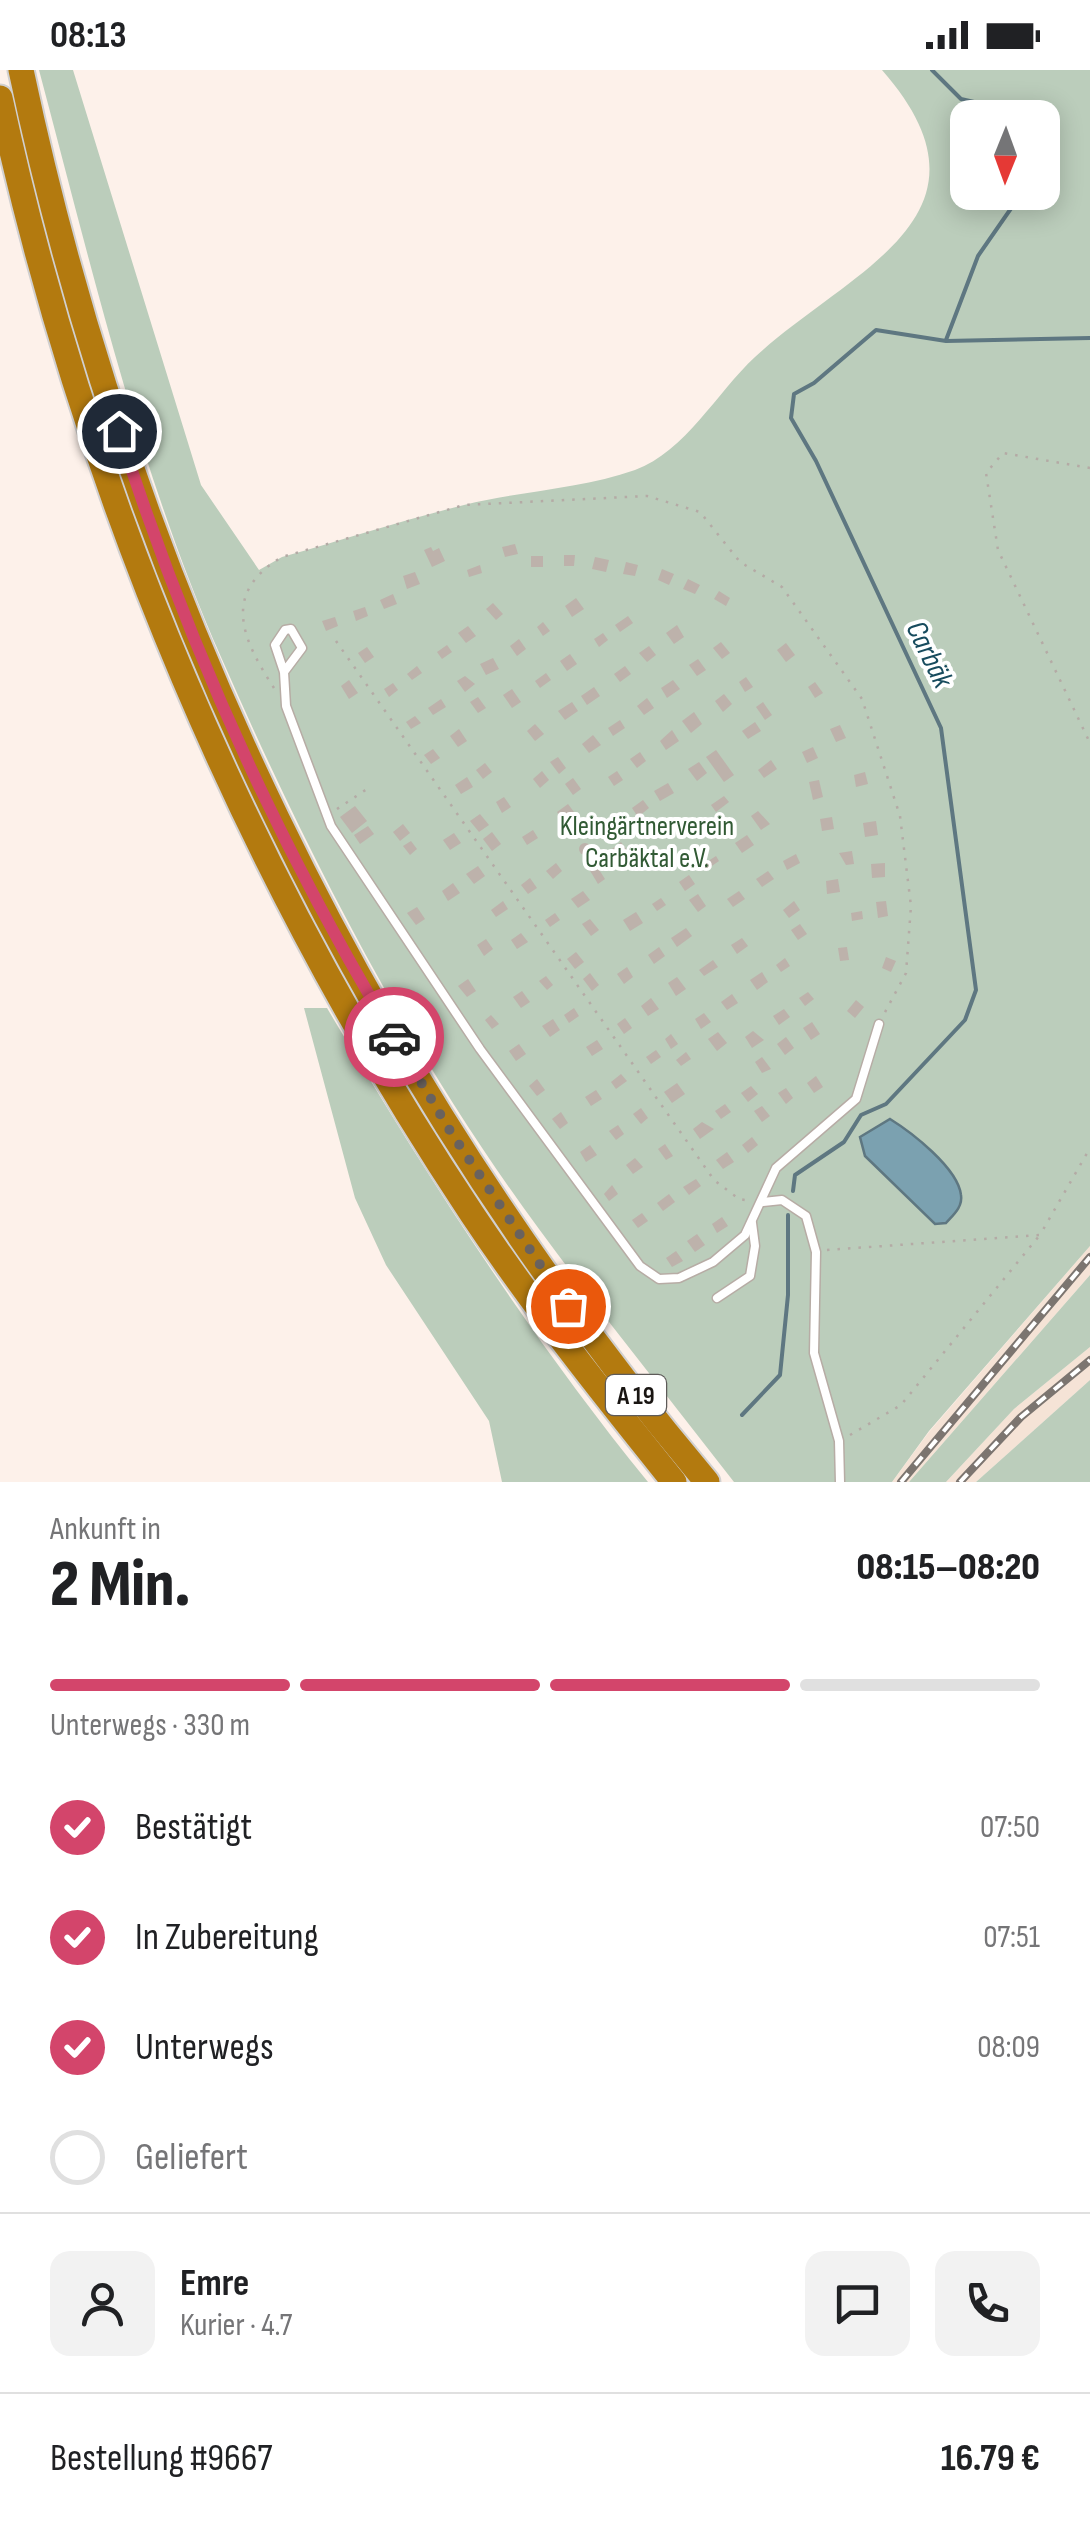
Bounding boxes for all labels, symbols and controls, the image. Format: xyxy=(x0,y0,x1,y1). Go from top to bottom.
text: 08:13 xyxy=(50,13,126,58)
north arrow xyxy=(950,100,1060,210)
map controls xyxy=(950,100,1060,210)
pin xyxy=(77,389,162,474)
icon: home xyxy=(92,404,147,459)
water label: Carbäk xyxy=(898,615,961,695)
park label: Kleingärtnerverein Carbäktal e.V. xyxy=(560,810,734,875)
courier xyxy=(344,987,444,1087)
icon: car xyxy=(367,1010,422,1065)
pin xyxy=(526,1264,611,1349)
icon: bag xyxy=(541,1279,596,1334)
road number: A 19 xyxy=(606,1375,666,1415)
text: Ankunft in xyxy=(50,1510,161,1549)
text: 08:15–08:20 xyxy=(856,1545,1040,1590)
text: 2 Min. xyxy=(50,1547,190,1625)
text: Unterwegs · 330 m xyxy=(50,1706,250,1745)
icon: check xyxy=(50,1800,105,1855)
text: Bestätigt xyxy=(135,1805,252,1850)
text: 07:50 xyxy=(980,1808,1040,1847)
icon: check xyxy=(50,1910,105,1965)
text: In Zubereitung xyxy=(135,1915,319,1960)
text: 07:51 xyxy=(983,1918,1040,1957)
icon: check xyxy=(50,2020,105,2075)
text: Unterwegs xyxy=(135,2025,274,2070)
text: 08:09 xyxy=(977,2028,1040,2067)
text: Geliefert xyxy=(135,2135,248,2180)
button: person xyxy=(50,2251,155,2356)
button: chat xyxy=(805,2251,910,2356)
button: phone xyxy=(935,2251,1040,2356)
text: Emre xyxy=(180,2261,249,2306)
text: Kurier · 4.7 xyxy=(180,2306,292,2345)
text: Bestellung #9667 xyxy=(50,2436,273,2481)
text: 16.79 € xyxy=(941,2436,1040,2481)

